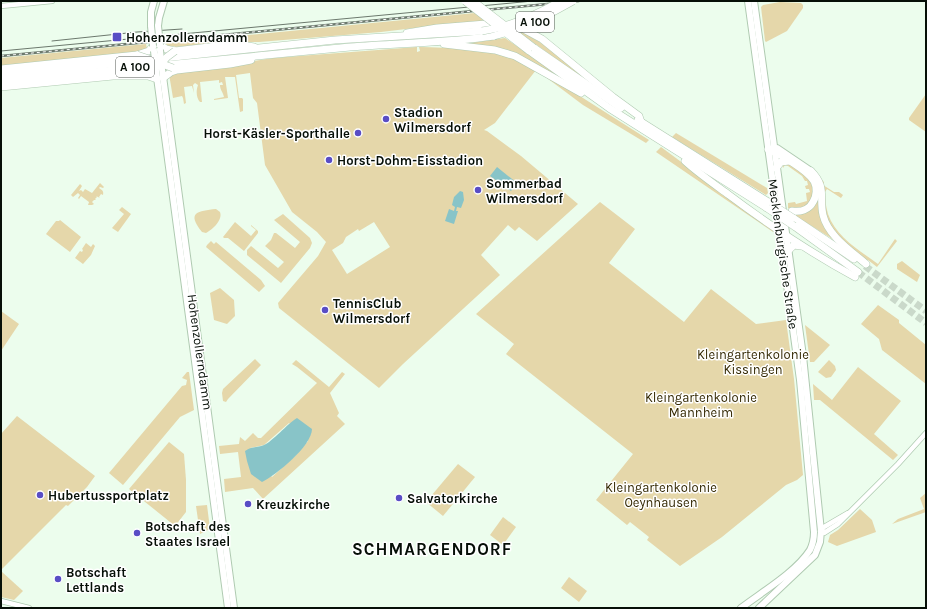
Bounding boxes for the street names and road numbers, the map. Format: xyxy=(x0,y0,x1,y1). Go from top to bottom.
road number: A 100 xyxy=(516,12,554,32)
road number: A 100 xyxy=(116,57,154,77)
street label: Mecklenburgische Straße xyxy=(765,178,801,330)
street label: Hohenzollerndamm xyxy=(184,293,216,411)

